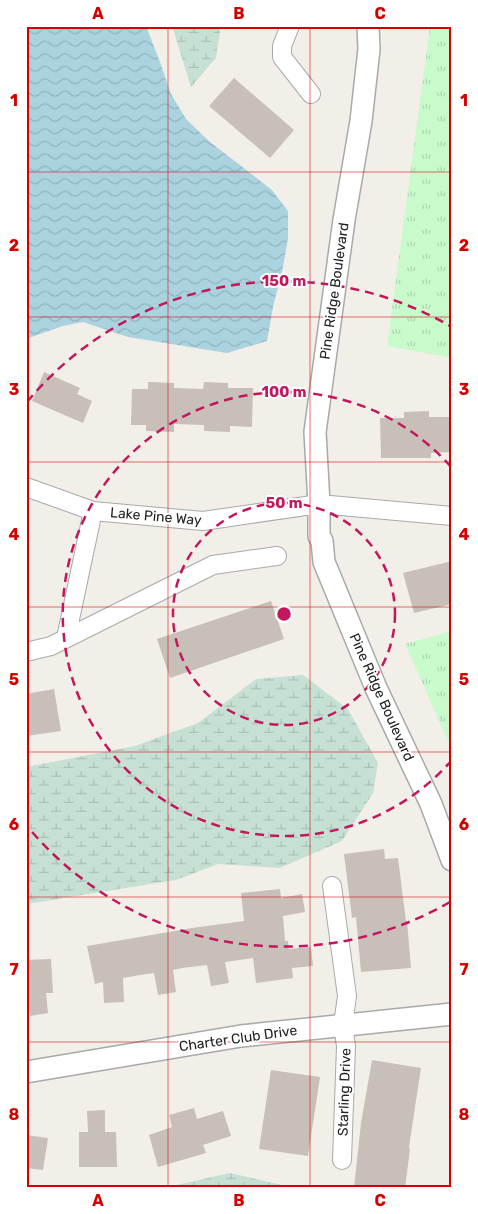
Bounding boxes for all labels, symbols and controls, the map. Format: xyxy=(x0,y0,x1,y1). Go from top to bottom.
text: A xyxy=(92,4,104,23)
text: B xyxy=(233,4,245,23)
text: C xyxy=(374,4,386,23)
text: 1 xyxy=(10,91,18,110)
text: 1 xyxy=(460,91,468,110)
street label: Pine Ridge Boulevard xyxy=(316,221,353,361)
text: 2 xyxy=(9,236,19,255)
text: 2 xyxy=(459,236,469,255)
text: 150 m xyxy=(262,272,306,290)
text: 3 xyxy=(9,380,19,399)
text: 3 xyxy=(459,380,469,399)
text: 100 m xyxy=(262,383,306,401)
text: 50 m xyxy=(266,494,302,512)
street label: Lake Pine Way xyxy=(109,504,203,529)
text: 4 xyxy=(9,525,20,544)
text: 4 xyxy=(459,525,470,544)
centre of rings xyxy=(275,605,293,623)
street label: Pine Ridge Boulevard xyxy=(346,631,417,764)
text: 5 xyxy=(9,670,19,689)
text: 5 xyxy=(459,670,469,689)
text: 6 xyxy=(9,815,19,834)
text: 6 xyxy=(459,815,469,834)
text: 7 xyxy=(9,960,19,979)
text: 7 xyxy=(459,960,469,979)
street label: Charter Club Drive xyxy=(178,1022,298,1055)
street label: Starling Drive xyxy=(334,1048,355,1136)
text: 8 xyxy=(9,1105,20,1124)
text: 8 xyxy=(459,1105,470,1124)
text: A xyxy=(92,1191,104,1210)
text: B xyxy=(233,1191,245,1210)
text: C xyxy=(374,1191,386,1210)

